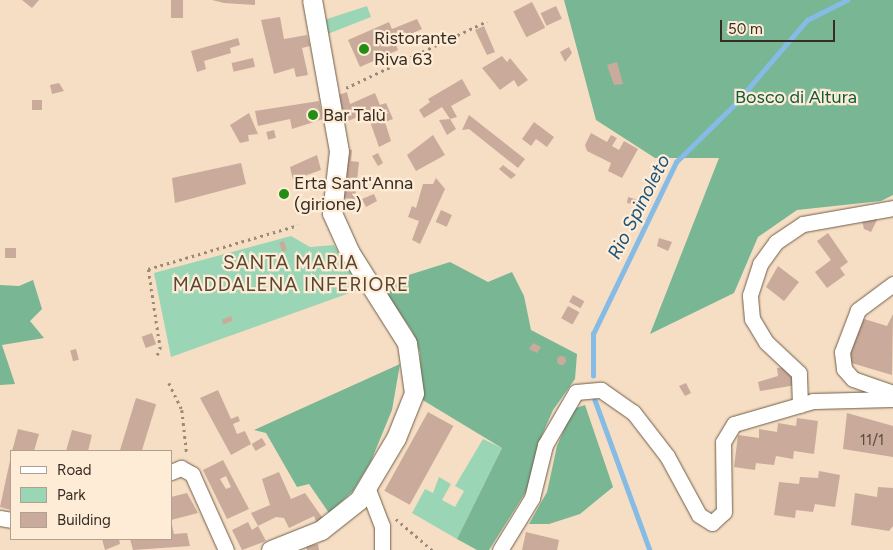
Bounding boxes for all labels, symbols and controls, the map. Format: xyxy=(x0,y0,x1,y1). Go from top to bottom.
scale bar xyxy=(723,10,838,42)
text: 50 m xyxy=(728,20,763,38)
place label: Ristorante Riva 63 xyxy=(374,28,457,70)
marker: Ristorante Riva 63 xyxy=(358,43,370,55)
park label: Bosco di Altura xyxy=(735,86,857,108)
place label: Bar Talù xyxy=(323,104,386,126)
marker: Bar Talù xyxy=(307,109,319,121)
water label: Rio Spinoleto xyxy=(603,151,675,263)
place label: Erta Sant'Anna (girione) xyxy=(294,173,413,215)
marker: Erta Sant'Anna (girione) xyxy=(278,188,290,200)
district label: SANTA MARIA MADDALENA INFERIORE xyxy=(170,252,412,296)
house number: 11/1 xyxy=(860,432,884,450)
legend xyxy=(10,450,172,540)
text: Road xyxy=(57,461,92,479)
text: Park xyxy=(57,486,86,504)
text: Building xyxy=(57,511,111,529)

